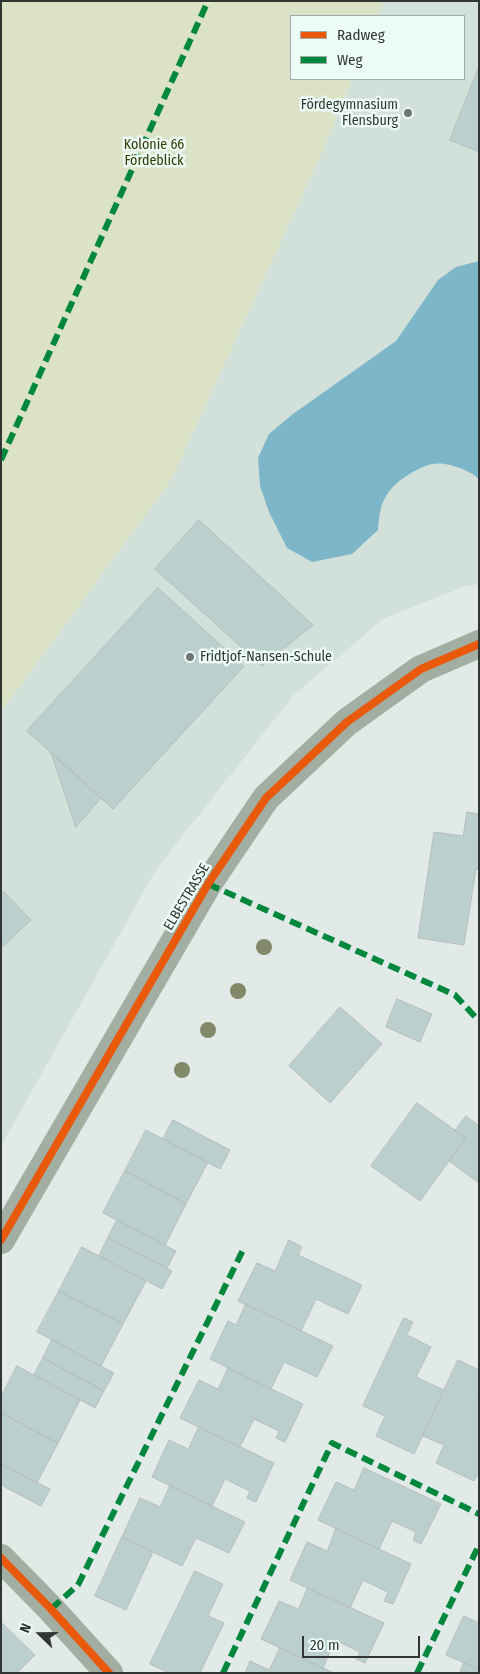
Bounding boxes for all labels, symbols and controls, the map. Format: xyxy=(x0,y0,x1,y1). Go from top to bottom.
legend xyxy=(290,15,465,80)
text: Radweg xyxy=(337,26,385,44)
text: Weg xyxy=(337,51,363,69)
place label: Fördegymnasium Flensburg xyxy=(301,97,398,130)
marker: Fördegymnasium Flensburg xyxy=(402,107,414,119)
park label: Kolonie 66 Fördeblick xyxy=(124,137,184,170)
place label: Fridtjof-Nansen-Schule xyxy=(200,649,332,665)
marker: Fridtjof-Nansen-Schule xyxy=(184,651,196,663)
street label: ELBESTRASSE xyxy=(160,860,214,934)
north arrow xyxy=(15,1609,65,1659)
text: N xyxy=(16,1621,35,1635)
scale bar xyxy=(305,1626,422,1658)
text: 20 m xyxy=(310,1636,340,1654)

